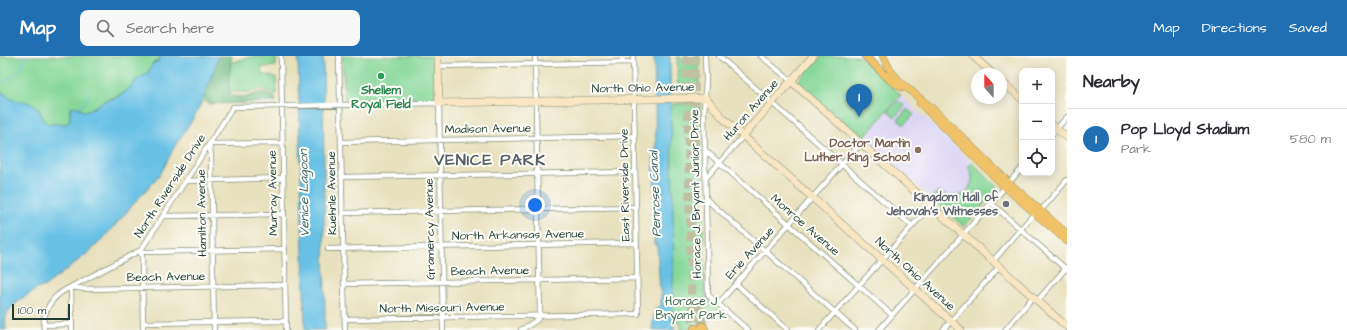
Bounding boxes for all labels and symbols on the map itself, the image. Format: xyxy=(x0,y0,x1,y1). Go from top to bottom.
north arrow xyxy=(971,68,1007,104)
marker: Shellem Royal Field xyxy=(376,71,386,81)
street label: Huron Avenue xyxy=(719,75,783,144)
street label: North Ohio Avenue xyxy=(591,79,695,97)
place label: Shellem Royal Field xyxy=(351,82,412,114)
pin: 1 xyxy=(846,84,872,117)
street label: Horace J. Bryant Junior Drive xyxy=(686,109,707,279)
street label: Madison Avenue xyxy=(445,120,532,138)
street label: East Riverside Drive xyxy=(616,128,634,242)
street label: North Riverside Drive xyxy=(130,130,210,241)
place label: Doctor Martin Luther King School xyxy=(804,135,910,168)
marker: Doctor Martin Luther King School xyxy=(913,145,923,155)
water label: Venice Lagoon xyxy=(294,148,315,237)
street label: Murray Avenue xyxy=(264,149,283,236)
district label: VENICE PARK xyxy=(433,149,546,171)
water label: Penrose Canal xyxy=(644,149,665,237)
street label: Kuehnle Avenue xyxy=(323,150,341,235)
street label: Hamilton Avenue xyxy=(193,168,211,257)
street label: Gramercy Avenue xyxy=(421,178,440,280)
place label: Kingdom Hall of Jehovah's Witnesses xyxy=(885,189,999,220)
street label: Monroe Avenue xyxy=(767,190,844,260)
your location xyxy=(525,195,545,215)
marker: Kingdom Hall of Jehovah's Witnesses xyxy=(1001,199,1011,209)
street label: Erie Avenue xyxy=(722,222,779,283)
street label: North Arkansas Avenue xyxy=(452,225,585,245)
street label: North Ohio Avenue xyxy=(871,233,959,315)
street label: Beach Avenue xyxy=(451,262,530,280)
street label: Beach Avenue xyxy=(127,268,206,286)
park label: Horace J Bryant Park xyxy=(655,293,727,325)
street label: North Missouri Avenue xyxy=(379,298,505,318)
scale bar xyxy=(12,302,70,321)

